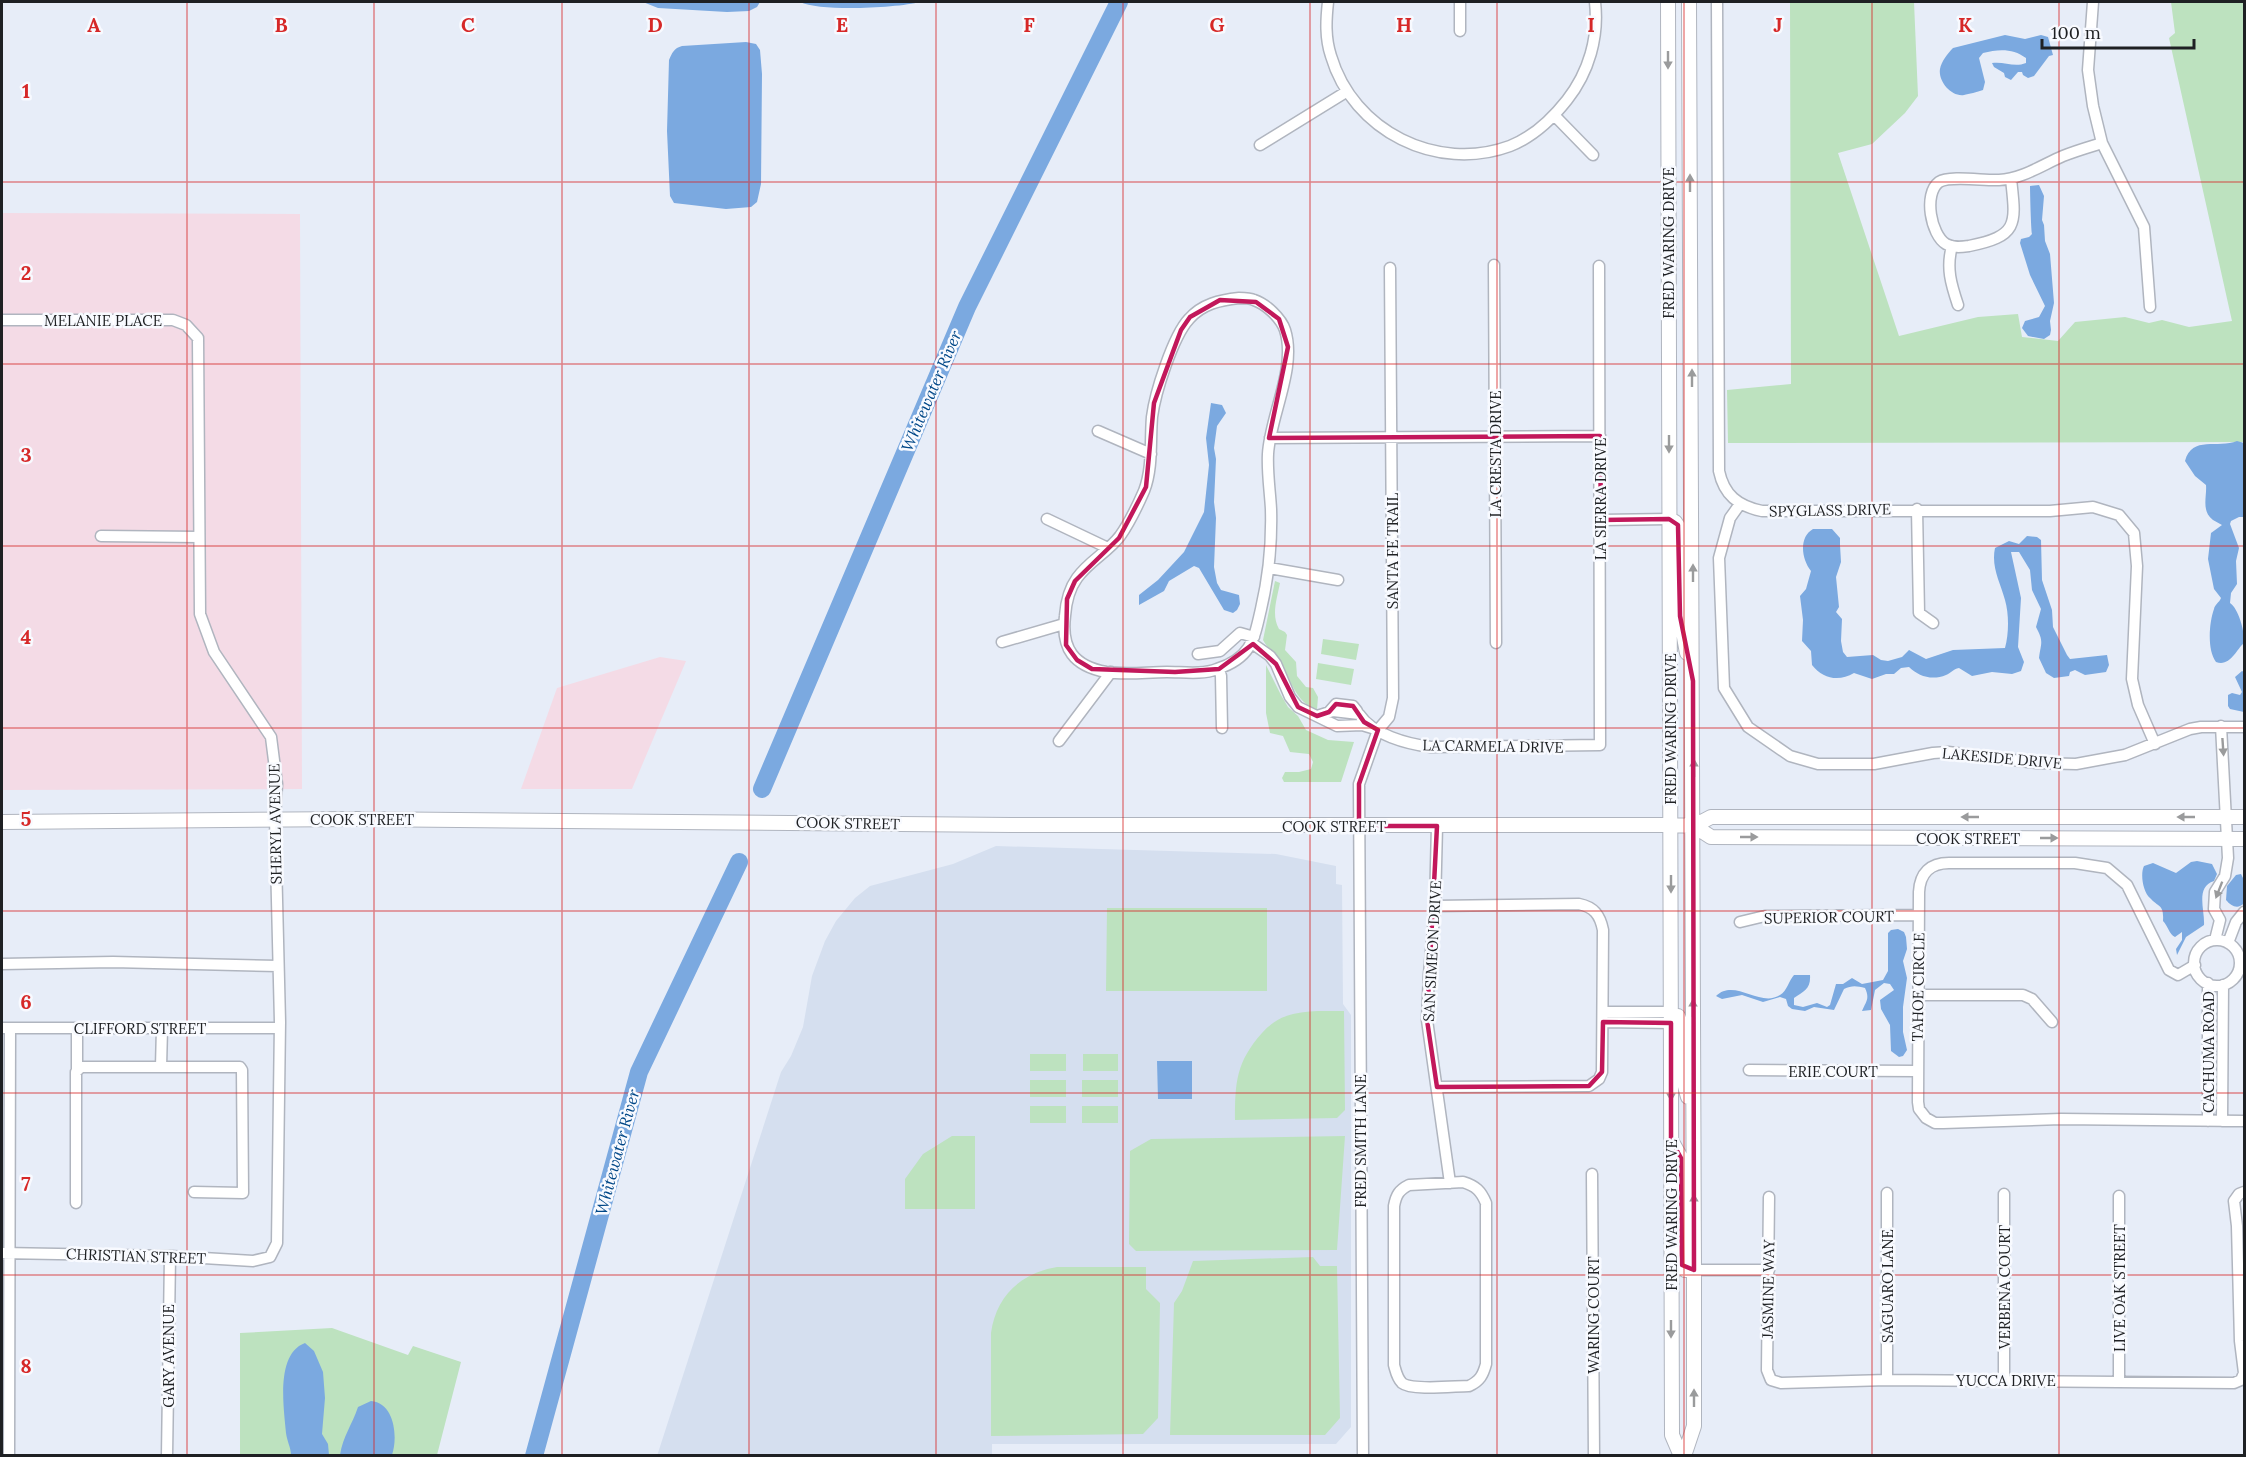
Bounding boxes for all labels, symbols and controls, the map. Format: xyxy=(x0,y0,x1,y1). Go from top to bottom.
text: A xyxy=(87,12,101,37)
text: B xyxy=(274,12,288,37)
text: C xyxy=(461,12,475,37)
text: D xyxy=(647,12,663,37)
text: E xyxy=(836,12,848,37)
text: F xyxy=(1023,12,1035,37)
text: G xyxy=(1209,12,1225,37)
text: H xyxy=(1396,12,1412,37)
text: I xyxy=(1587,12,1595,37)
text: J xyxy=(1773,12,1783,37)
text: K xyxy=(1958,12,1973,37)
scale bar xyxy=(2042,12,2194,50)
text: 100 m xyxy=(2051,21,2101,44)
one-way arrow xyxy=(1663,50,1673,69)
text: 1 xyxy=(22,78,30,103)
street label: FRED WARING DRIVE xyxy=(1659,167,1678,319)
one-way arrow xyxy=(1685,173,1695,192)
text: 2 xyxy=(21,260,31,285)
street label: MELANIE PLACE xyxy=(44,311,162,330)
water label: Whitewater River xyxy=(897,327,966,454)
one-way arrow xyxy=(1687,368,1696,387)
street label: LA CRESTA DRIVE xyxy=(1486,390,1505,518)
one-way arrow xyxy=(1664,434,1674,453)
street label: LA SIERRA DRIVE xyxy=(1591,438,1610,560)
text: 3 xyxy=(20,442,32,467)
street label: SANTA FE TRAIL xyxy=(1383,493,1402,609)
street label: SPYGLASS DRIVE xyxy=(1769,499,1891,521)
one-way arrow xyxy=(1688,563,1698,582)
text: 4 xyxy=(21,624,32,649)
street label: FRED WARING DRIVE xyxy=(1661,653,1680,805)
street label: LA CARMELA DRIVE xyxy=(1422,735,1564,757)
one-way arrow xyxy=(2218,737,2227,756)
street label: LAKESIDE DRIVE xyxy=(1941,743,2063,773)
one-way arrow xyxy=(1689,758,1698,777)
street label: SHERYL AVENUE xyxy=(264,763,286,885)
text: 5 xyxy=(21,806,32,831)
street label: COOK STREET xyxy=(310,810,414,829)
one-way arrow xyxy=(1961,812,1980,822)
one-way arrow xyxy=(2177,812,2196,822)
street label: COOK STREET xyxy=(796,813,901,833)
street label: COOK STREET xyxy=(1282,817,1386,836)
street label: COOK STREET xyxy=(1916,829,2020,848)
one-way arrow xyxy=(1740,832,1759,842)
one-way arrow xyxy=(2040,833,2059,843)
one-way arrow xyxy=(1666,874,1676,893)
street label: SAN SIMEON DRIVE xyxy=(1419,880,1445,1022)
one-way arrow xyxy=(2213,881,2223,899)
street label: SUPERIOR COURT xyxy=(1764,906,1895,928)
street label: TAHOE CIRCLE xyxy=(1908,933,1928,1041)
text: 6 xyxy=(20,989,32,1014)
street label: CACHUMA ROAD xyxy=(2199,991,2218,1113)
one-way arrow xyxy=(1688,999,1698,1018)
street label: CLIFFORD STREET xyxy=(74,1019,207,1038)
street label: ERIE COURT xyxy=(1788,1062,1878,1081)
street label: FRED SMITH LANE xyxy=(1351,1074,1370,1208)
one-way arrow xyxy=(1666,1082,1676,1101)
water label: Whitewater River xyxy=(591,1086,644,1217)
street label: FRED WARING DRIVE xyxy=(1662,1139,1681,1291)
text: 7 xyxy=(21,1171,31,1196)
one-way arrow xyxy=(1689,1194,1699,1213)
street label: VERBENA COURT xyxy=(1995,1224,2014,1350)
street label: LIVE OAK STREET xyxy=(2110,1224,2129,1352)
street label: SAGUARO LANE xyxy=(1878,1229,1897,1343)
street label: JASMINE WAY xyxy=(1758,1239,1778,1340)
street label: CHRISTIAN STREET xyxy=(66,1244,207,1268)
street label: WARING COURT xyxy=(1584,1256,1603,1374)
street label: GARY AVENUE xyxy=(159,1304,178,1408)
one-way arrow xyxy=(1666,1319,1676,1338)
text: 8 xyxy=(20,1353,32,1378)
street label: YUCCA DRIVE xyxy=(1955,1371,2056,1390)
one-way arrow xyxy=(1689,1389,1699,1408)

